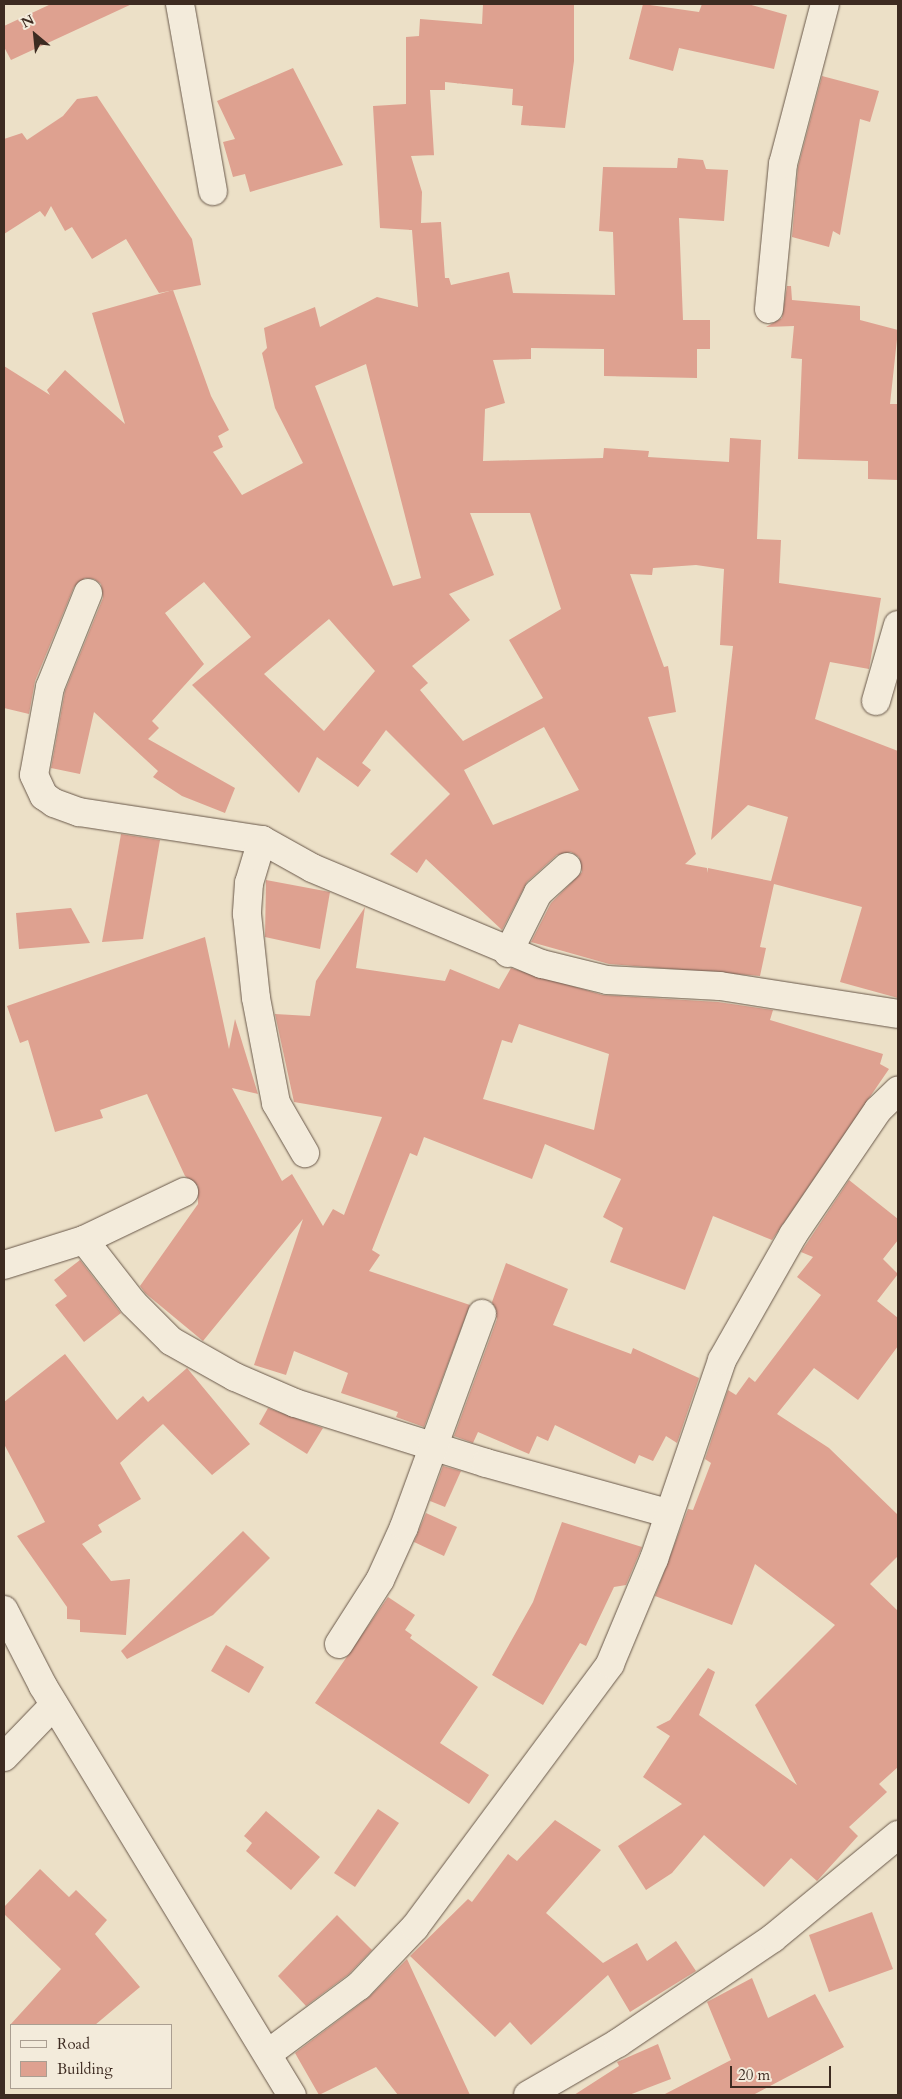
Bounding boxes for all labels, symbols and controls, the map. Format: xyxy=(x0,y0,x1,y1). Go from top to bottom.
north arrow xyxy=(10,10,60,60)
text: N xyxy=(18,10,38,33)
legend xyxy=(10,2024,172,2089)
text: Road xyxy=(57,2034,90,2054)
scale bar xyxy=(732,2056,833,2088)
text: Building xyxy=(57,2059,113,2079)
text: 20 m xyxy=(738,2065,770,2085)

